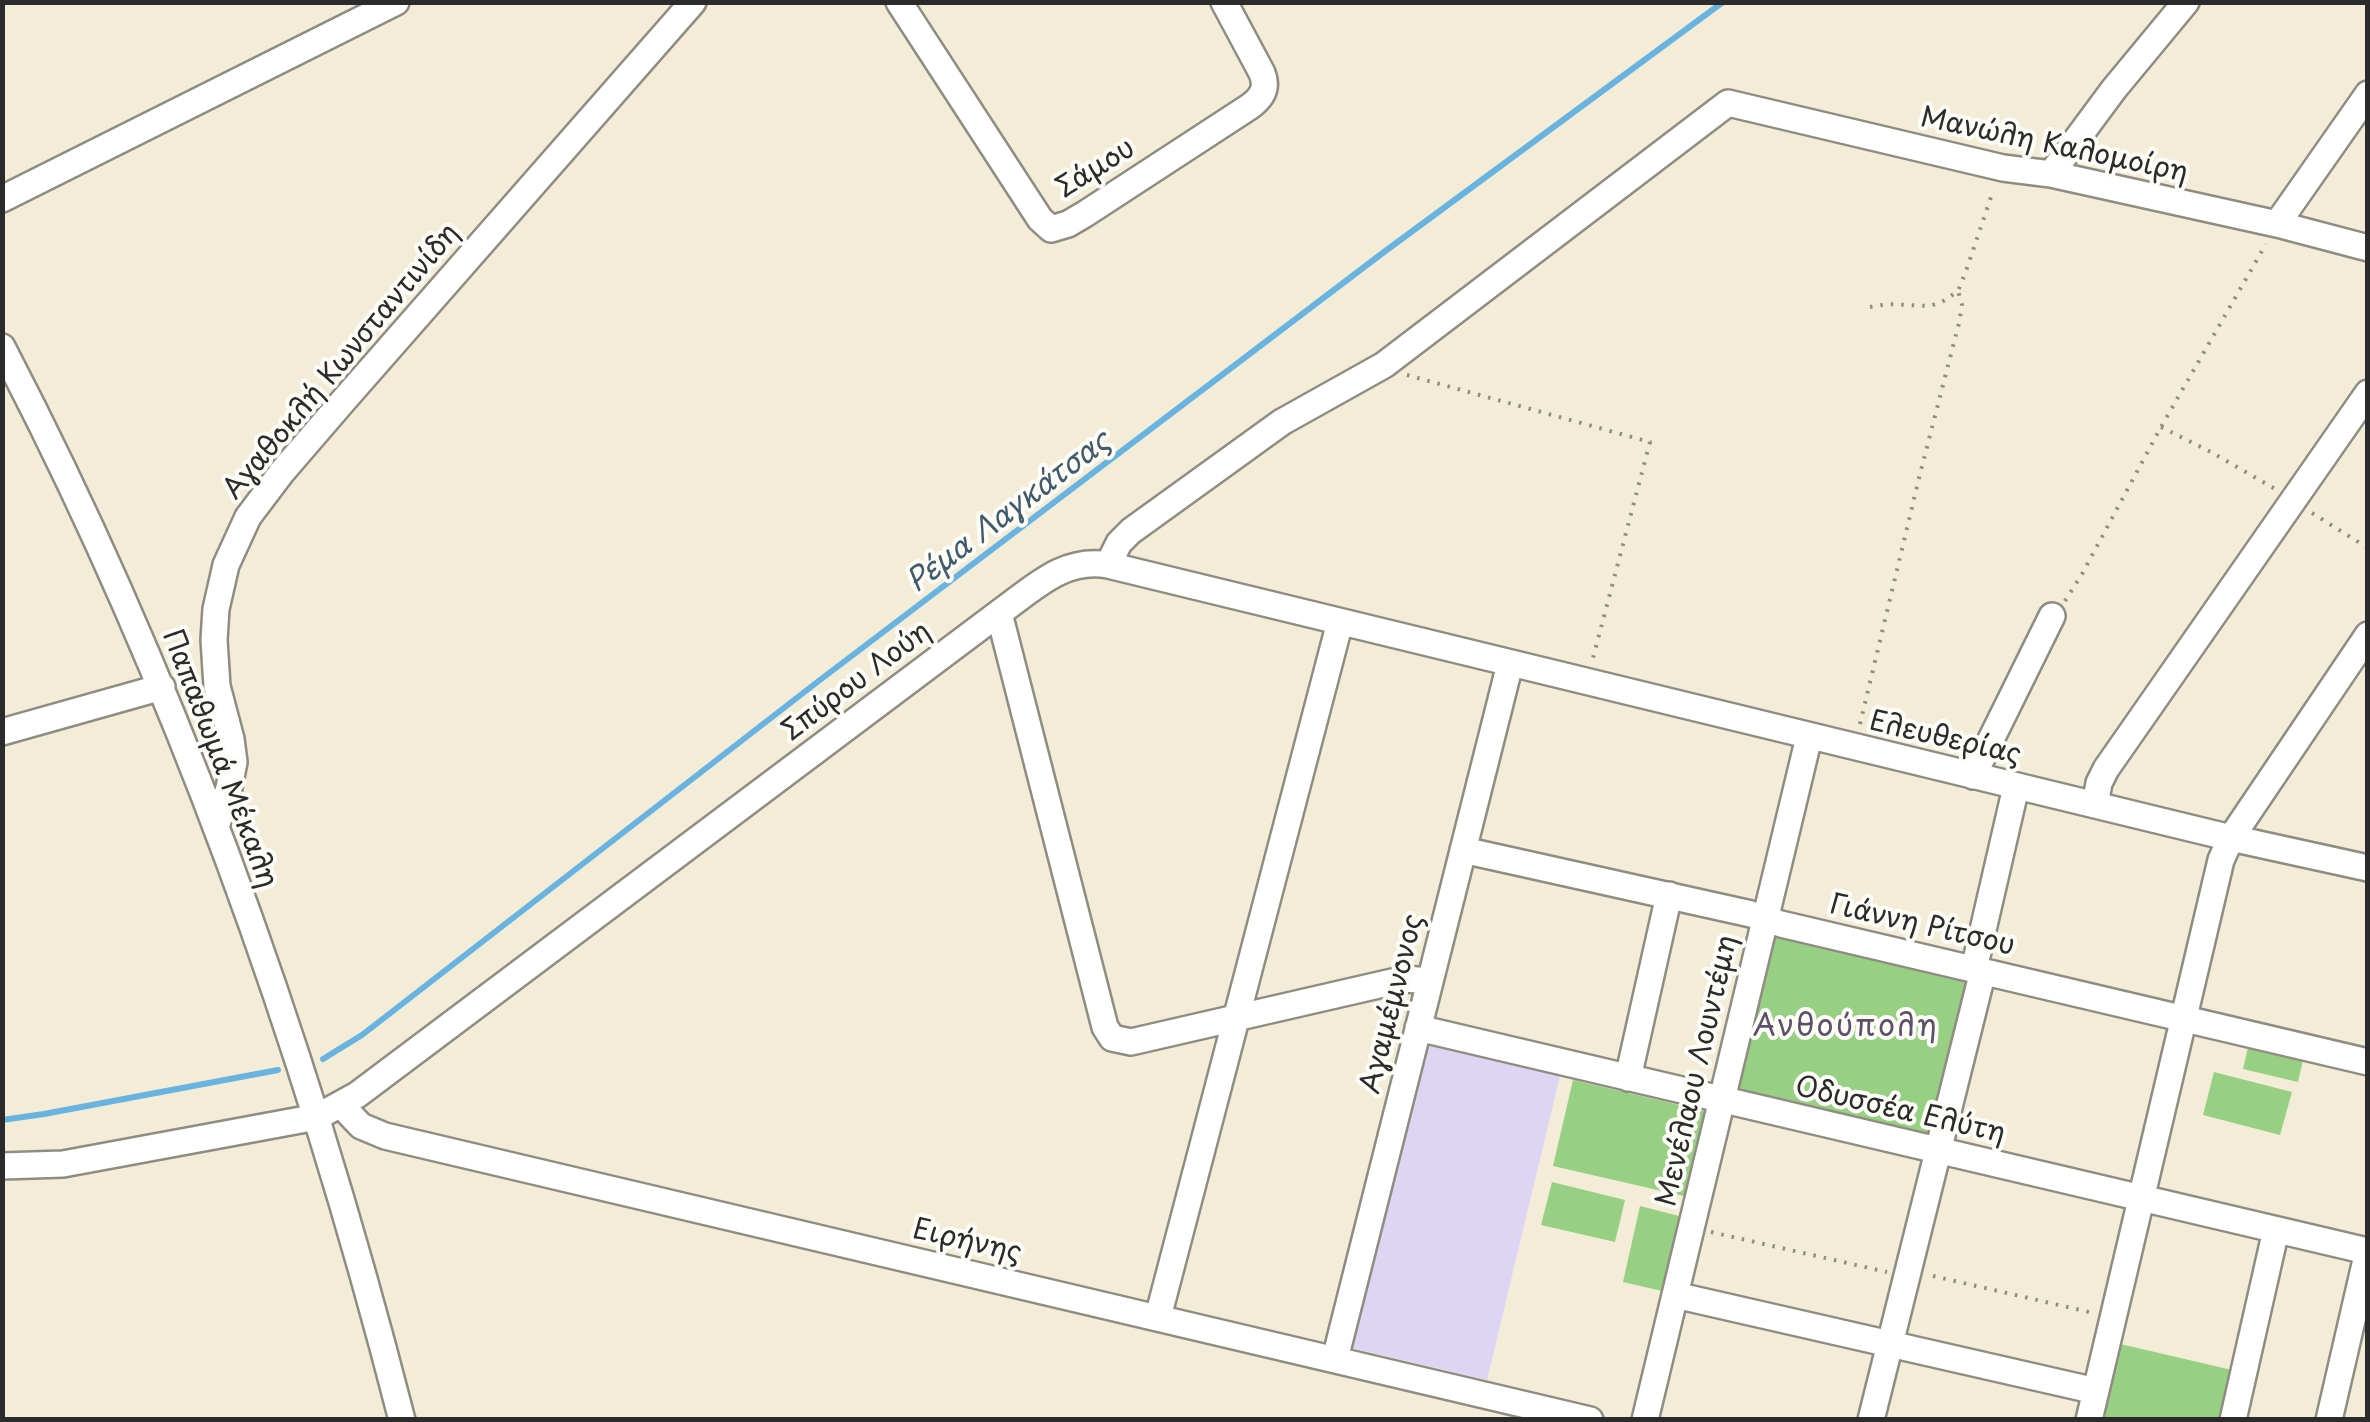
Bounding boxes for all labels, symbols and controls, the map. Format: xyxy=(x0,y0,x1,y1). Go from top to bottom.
street label: Μανώλη Καλομοίρη xyxy=(1917,101,2191,191)
street label: Σάμου xyxy=(1051,132,1141,206)
street label: Αγαθοκλή Κωνσταντινίδη xyxy=(217,217,467,507)
water label: Ρέμα Λαγκάτσας xyxy=(900,425,1118,601)
street label: Σπύρου Λούη xyxy=(776,615,938,749)
street label: Παπαθωμά Μέκαλη xyxy=(154,625,284,893)
street label: Ελευθερίας xyxy=(1866,705,2024,773)
street label: Γιάννη Ρίτσου xyxy=(1826,888,2018,964)
street label: Αγαμέμνονoς xyxy=(1354,911,1432,1097)
street label: Μενέλαου Λουντέμη xyxy=(1650,932,1746,1210)
district label: Ανθούπολη xyxy=(1752,1010,1940,1046)
street label: Οδυσσέα Ελύτη xyxy=(1792,1070,2008,1152)
street label: Ειρήνης xyxy=(909,1213,1025,1271)

